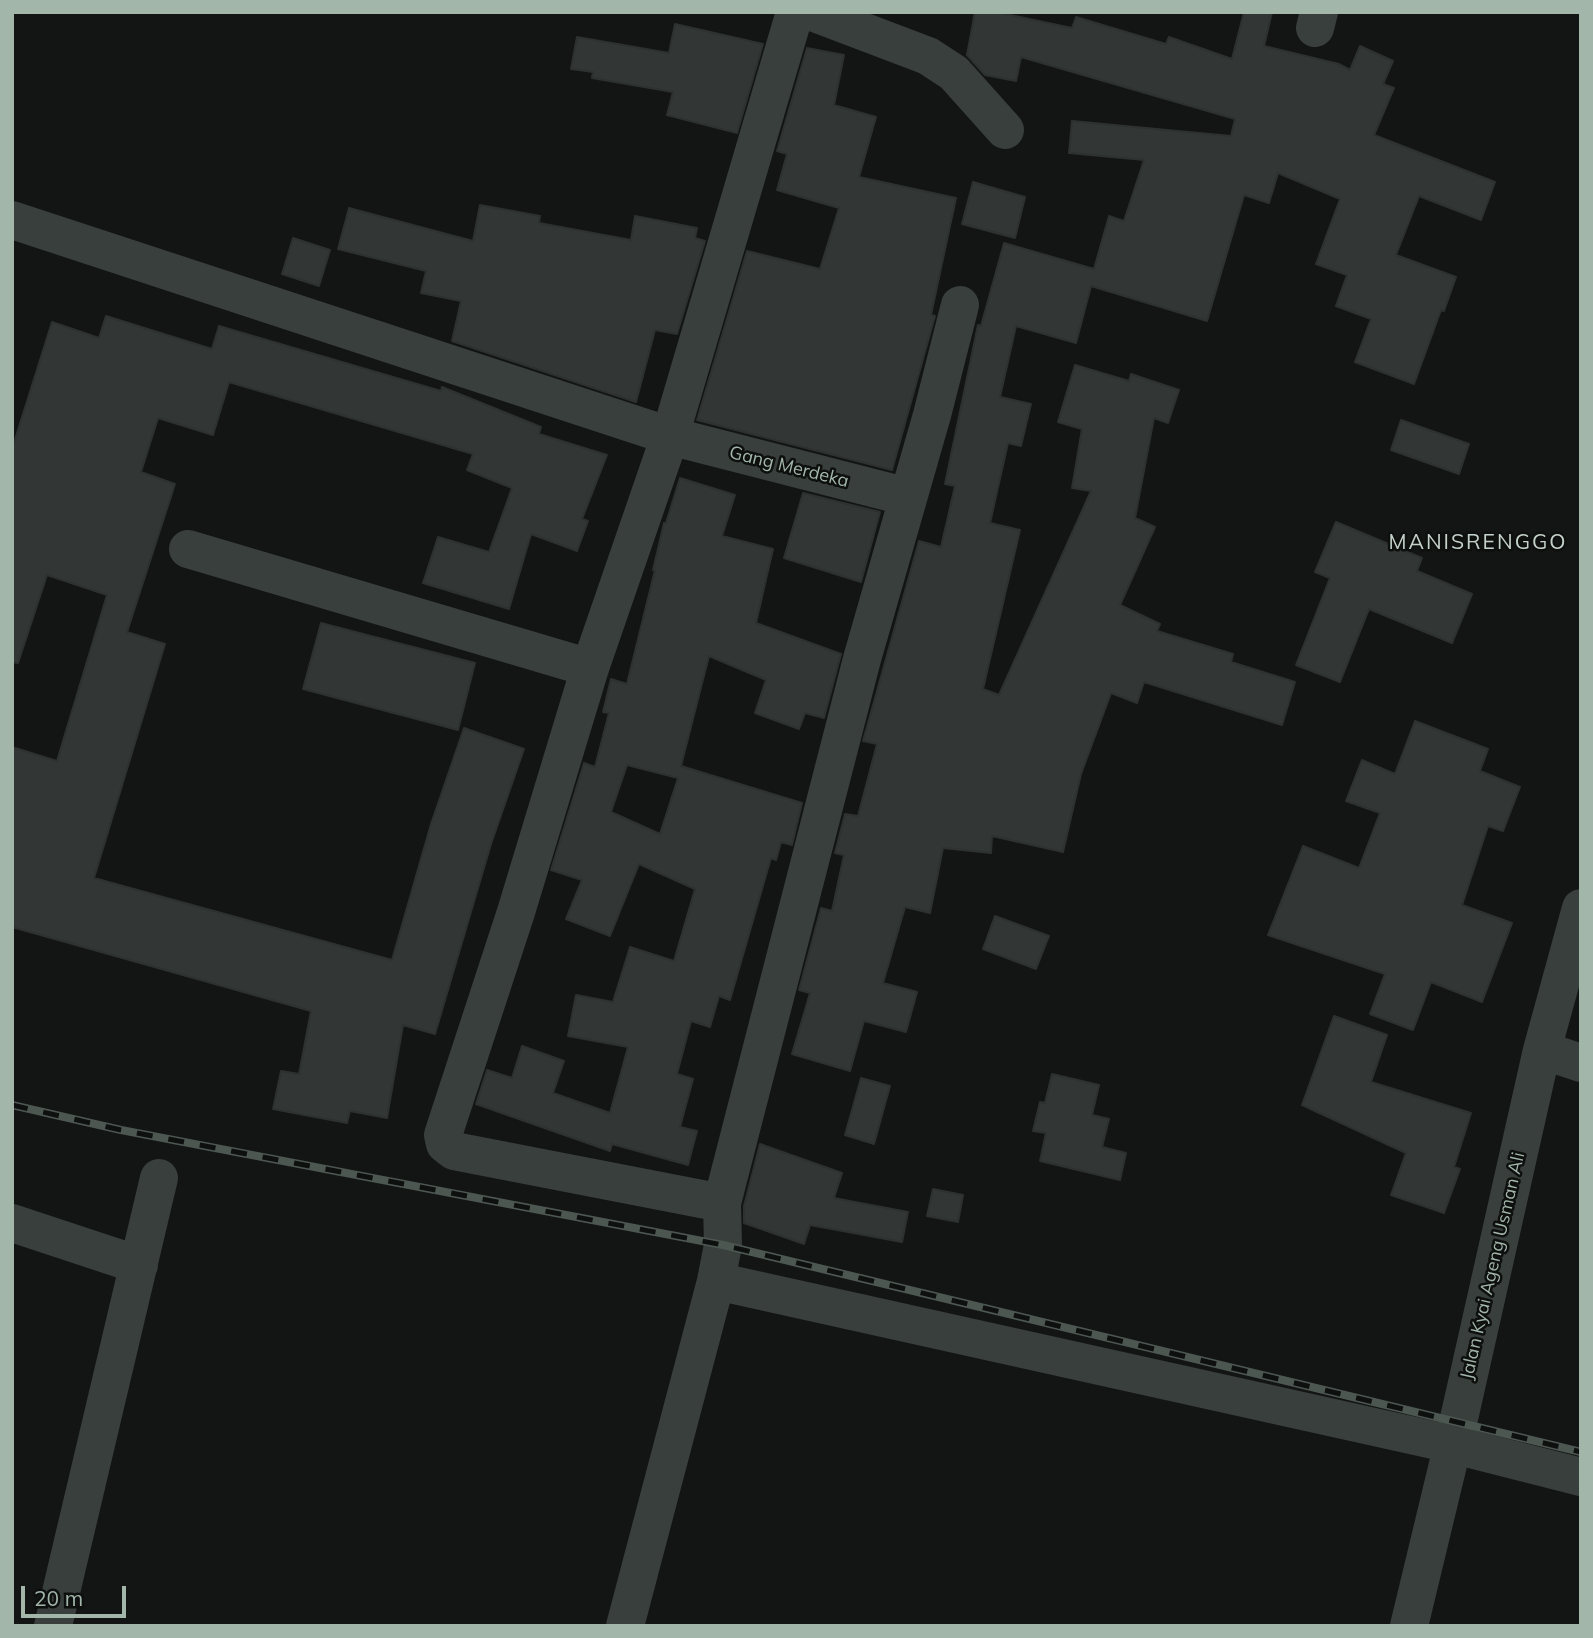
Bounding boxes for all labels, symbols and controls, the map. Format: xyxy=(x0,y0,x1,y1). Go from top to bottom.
street label: Gang Merdeka xyxy=(727,442,851,492)
district label: MANISRENGGO xyxy=(1390,530,1566,556)
street label: Jalan Kyai Ageng Usman Ali xyxy=(1456,1150,1530,1382)
scale bar xyxy=(24,1572,130,1616)
text: 20 m xyxy=(34,1585,83,1611)

